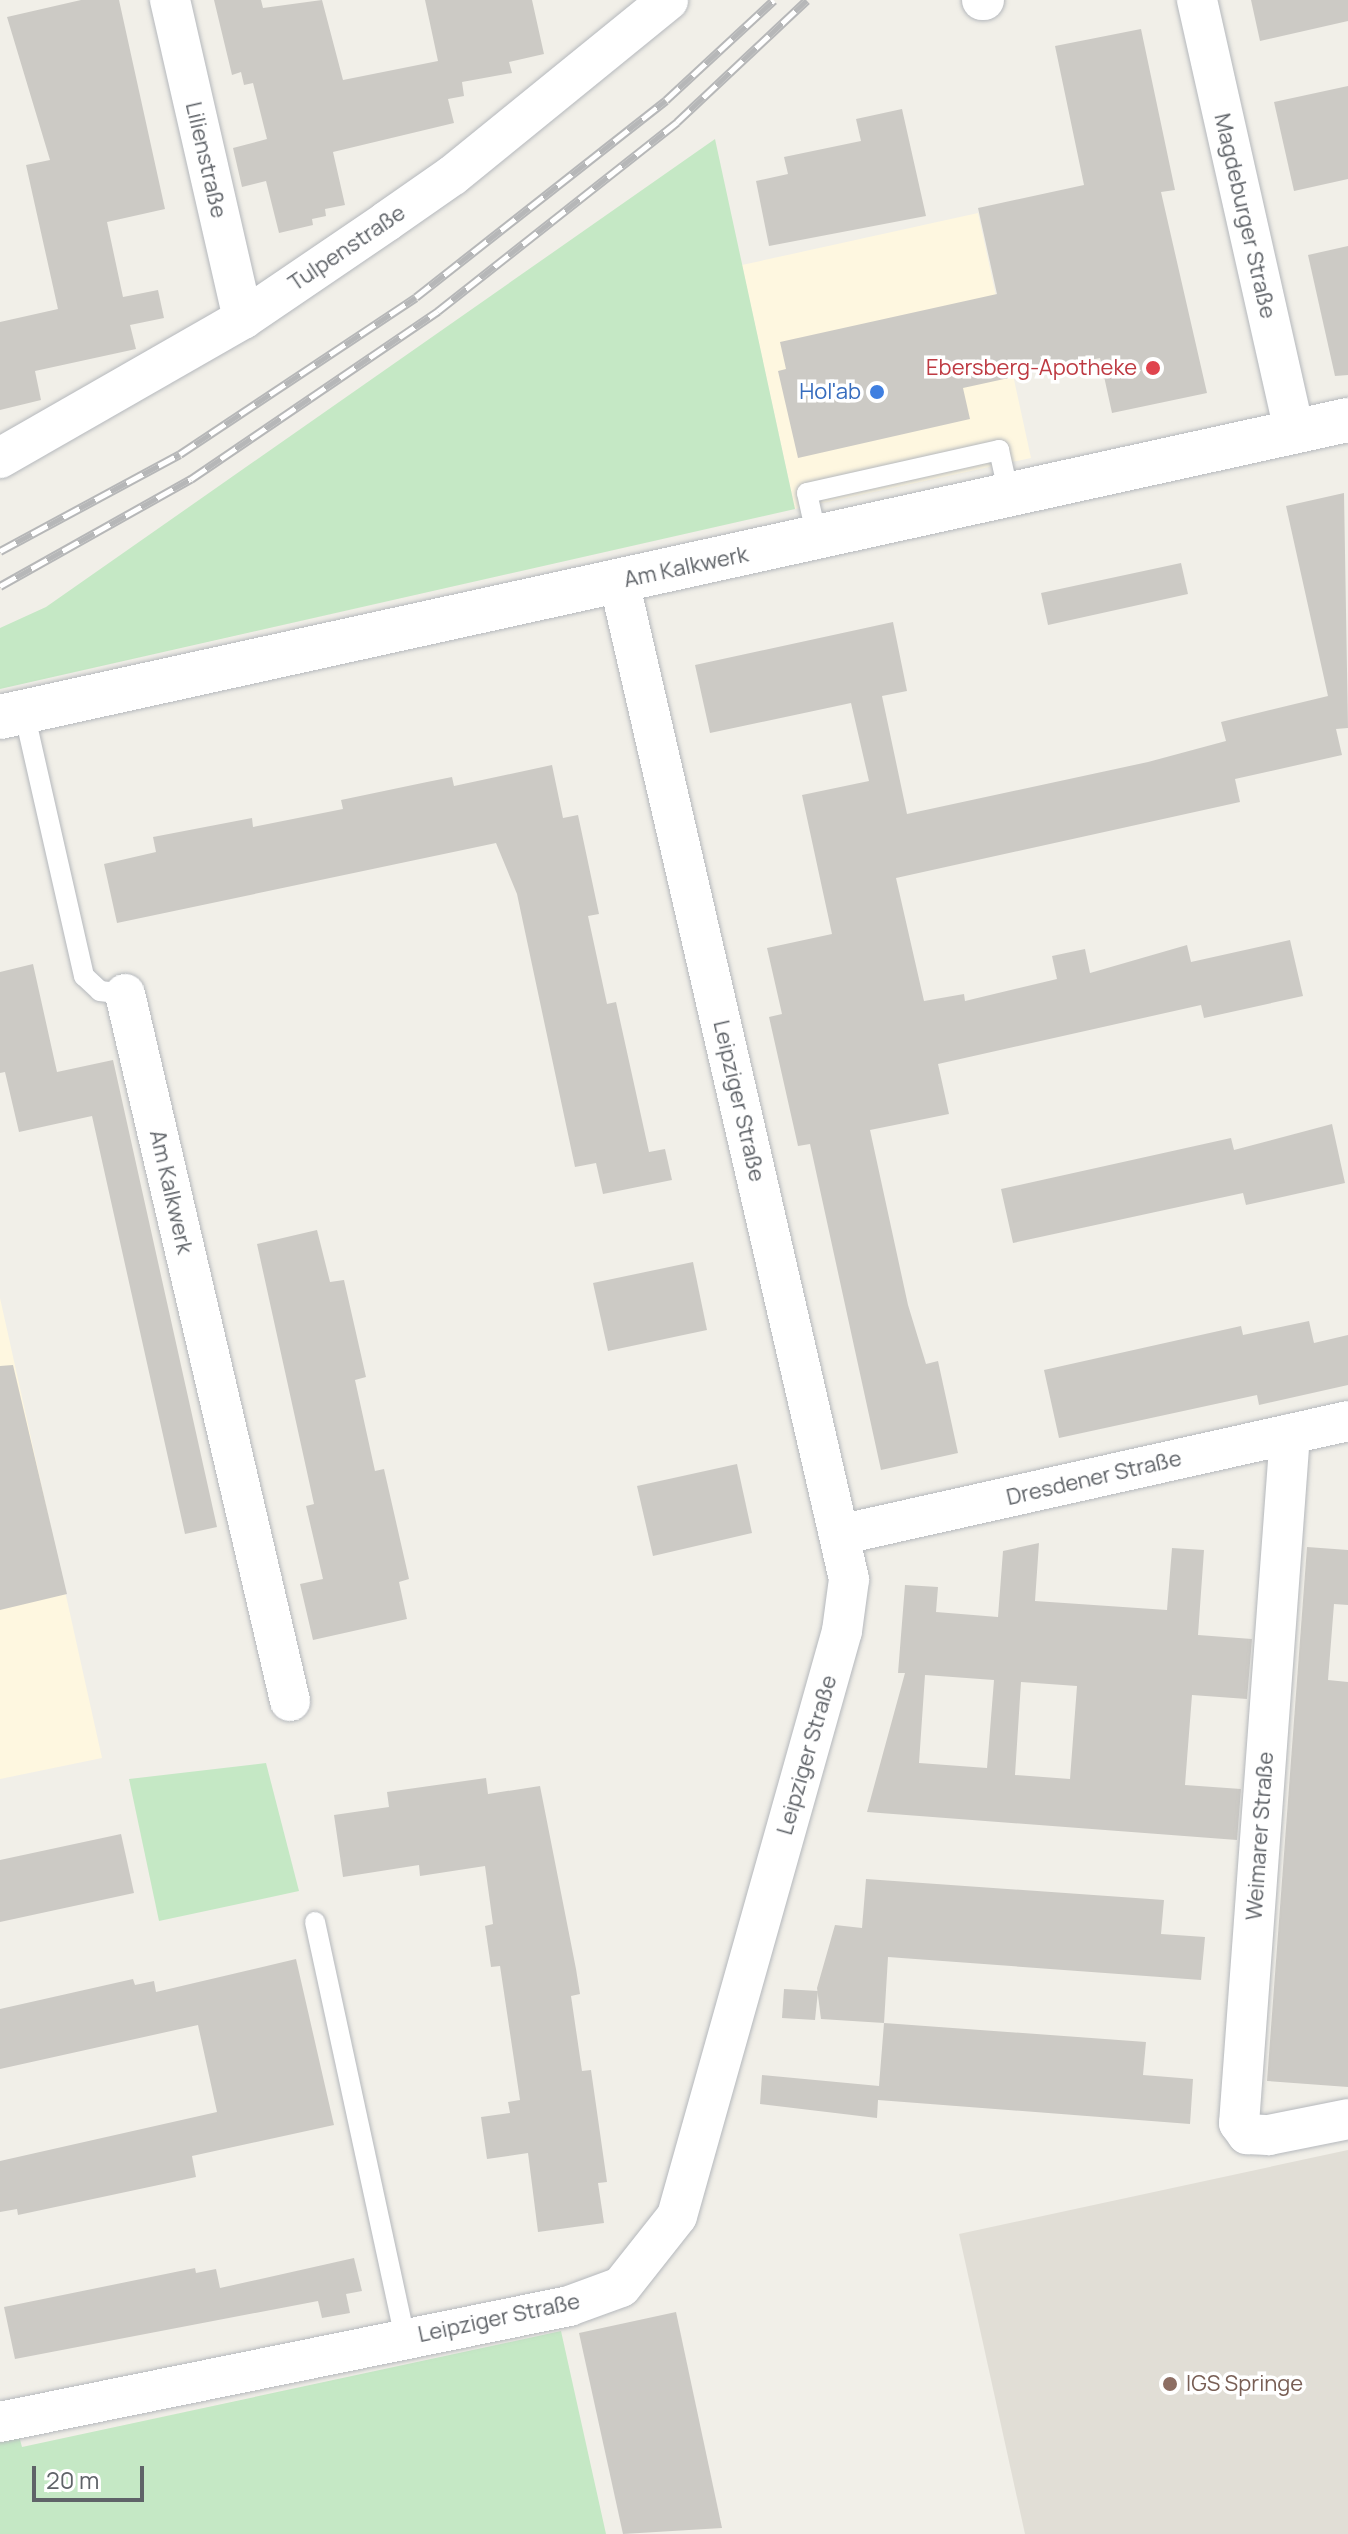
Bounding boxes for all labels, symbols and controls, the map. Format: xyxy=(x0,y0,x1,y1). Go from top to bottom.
street label: Lilienstraße xyxy=(180,99,232,221)
street label: Magdeburger Straße xyxy=(1209,111,1281,321)
street label: Tulpenstraße xyxy=(284,199,410,297)
place label: Ebersberg-Apotheke xyxy=(926,355,1137,381)
marker: Ebersberg-Apotheke xyxy=(1144,359,1162,377)
place label: Hol'ab xyxy=(799,379,861,405)
marker: Hol'ab xyxy=(868,383,886,401)
street label: Am Kalkwerk xyxy=(621,541,751,593)
street label: Leipziger Straße xyxy=(708,1018,770,1184)
street label: Am Kalkwerk xyxy=(144,1127,198,1257)
street label: Dresdener Straße xyxy=(1004,1445,1184,1511)
street label: Leipziger Straße xyxy=(772,1672,842,1838)
street label: Weimarer Straße xyxy=(1241,1751,1279,1921)
street label: Leipziger Straße xyxy=(416,2288,582,2348)
place label: IGS Springe xyxy=(1186,2371,1303,2397)
marker: IGS Springe xyxy=(1161,2375,1179,2393)
scale bar xyxy=(36,2450,148,2500)
text: 20 m xyxy=(46,2463,99,2496)

